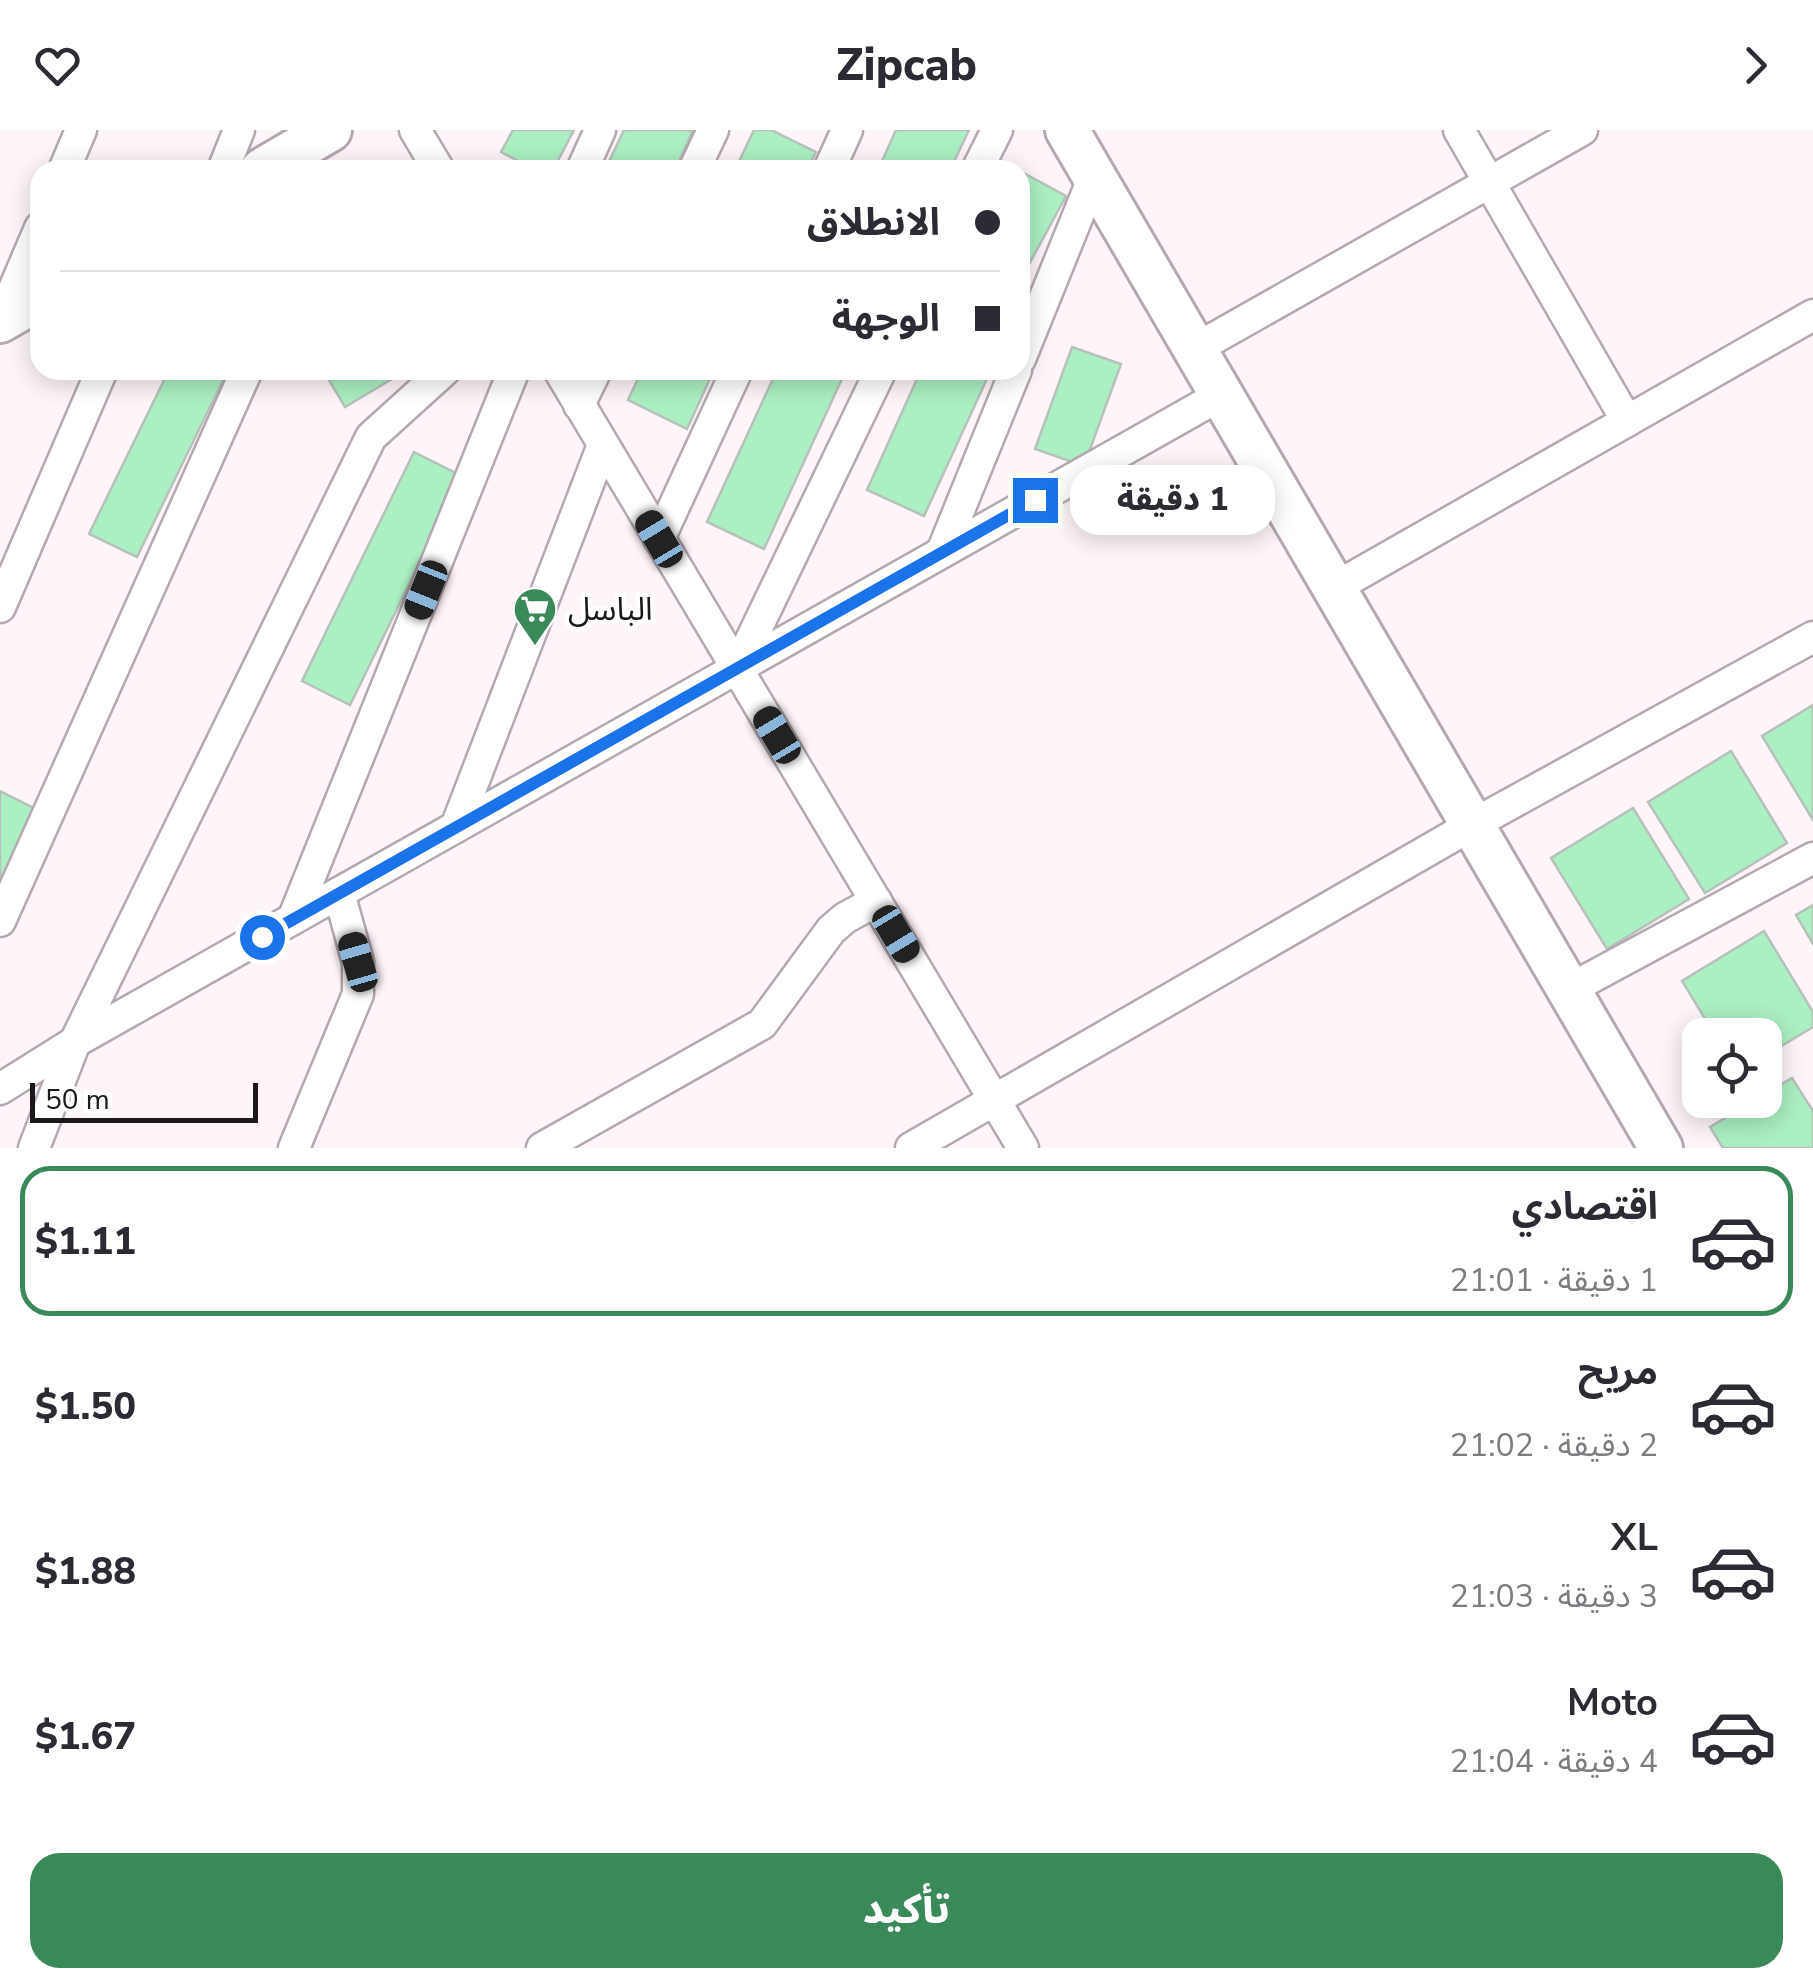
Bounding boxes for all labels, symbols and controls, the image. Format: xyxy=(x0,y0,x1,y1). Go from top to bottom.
text: Zipcab xyxy=(836,35,977,96)
icon: heart xyxy=(30,38,85,93)
icon: forward xyxy=(1728,38,1783,93)
text: الانطلاق xyxy=(807,197,940,248)
text: الوجهة xyxy=(832,293,940,344)
callout: 1 دقيقة xyxy=(1070,465,1275,535)
route end xyxy=(1013,478,1058,523)
text: 1 دقيقة xyxy=(1117,478,1228,521)
car xyxy=(631,506,687,572)
car xyxy=(401,557,451,623)
supermarket icon: الباسل xyxy=(512,586,558,647)
place label: الباسل xyxy=(568,588,653,631)
car xyxy=(749,702,805,768)
car xyxy=(868,901,924,967)
route start xyxy=(240,915,285,960)
car xyxy=(335,929,381,995)
map controls xyxy=(1682,1018,1782,1118)
button: locate xyxy=(1682,1018,1782,1118)
scale bar xyxy=(30,1078,258,1123)
text: 50 m xyxy=(45,1081,110,1119)
text: اقتصادي xyxy=(1512,1181,1658,1232)
icon: car xyxy=(1688,1196,1778,1286)
text: $1.11 xyxy=(35,1216,136,1267)
text: 1 دقيقة · 21:01 xyxy=(1450,1259,1658,1302)
text: مريح xyxy=(1578,1346,1658,1397)
icon: car xyxy=(1688,1361,1778,1451)
text: $1.50 xyxy=(35,1381,136,1432)
text: 2 دقيقة · 21:02 xyxy=(1450,1424,1658,1467)
text: XL xyxy=(1611,1512,1658,1563)
icon: car xyxy=(1688,1526,1778,1616)
text: $1.88 xyxy=(35,1546,136,1597)
text: 3 دقيقة · 21:03 xyxy=(1450,1575,1658,1618)
text: Moto xyxy=(1567,1677,1658,1728)
icon: car xyxy=(1688,1691,1778,1781)
text: $1.67 xyxy=(35,1711,136,1762)
text: 4 دقيقة · 21:04 xyxy=(1450,1740,1658,1783)
button: تأكيد xyxy=(30,1853,1783,1968)

